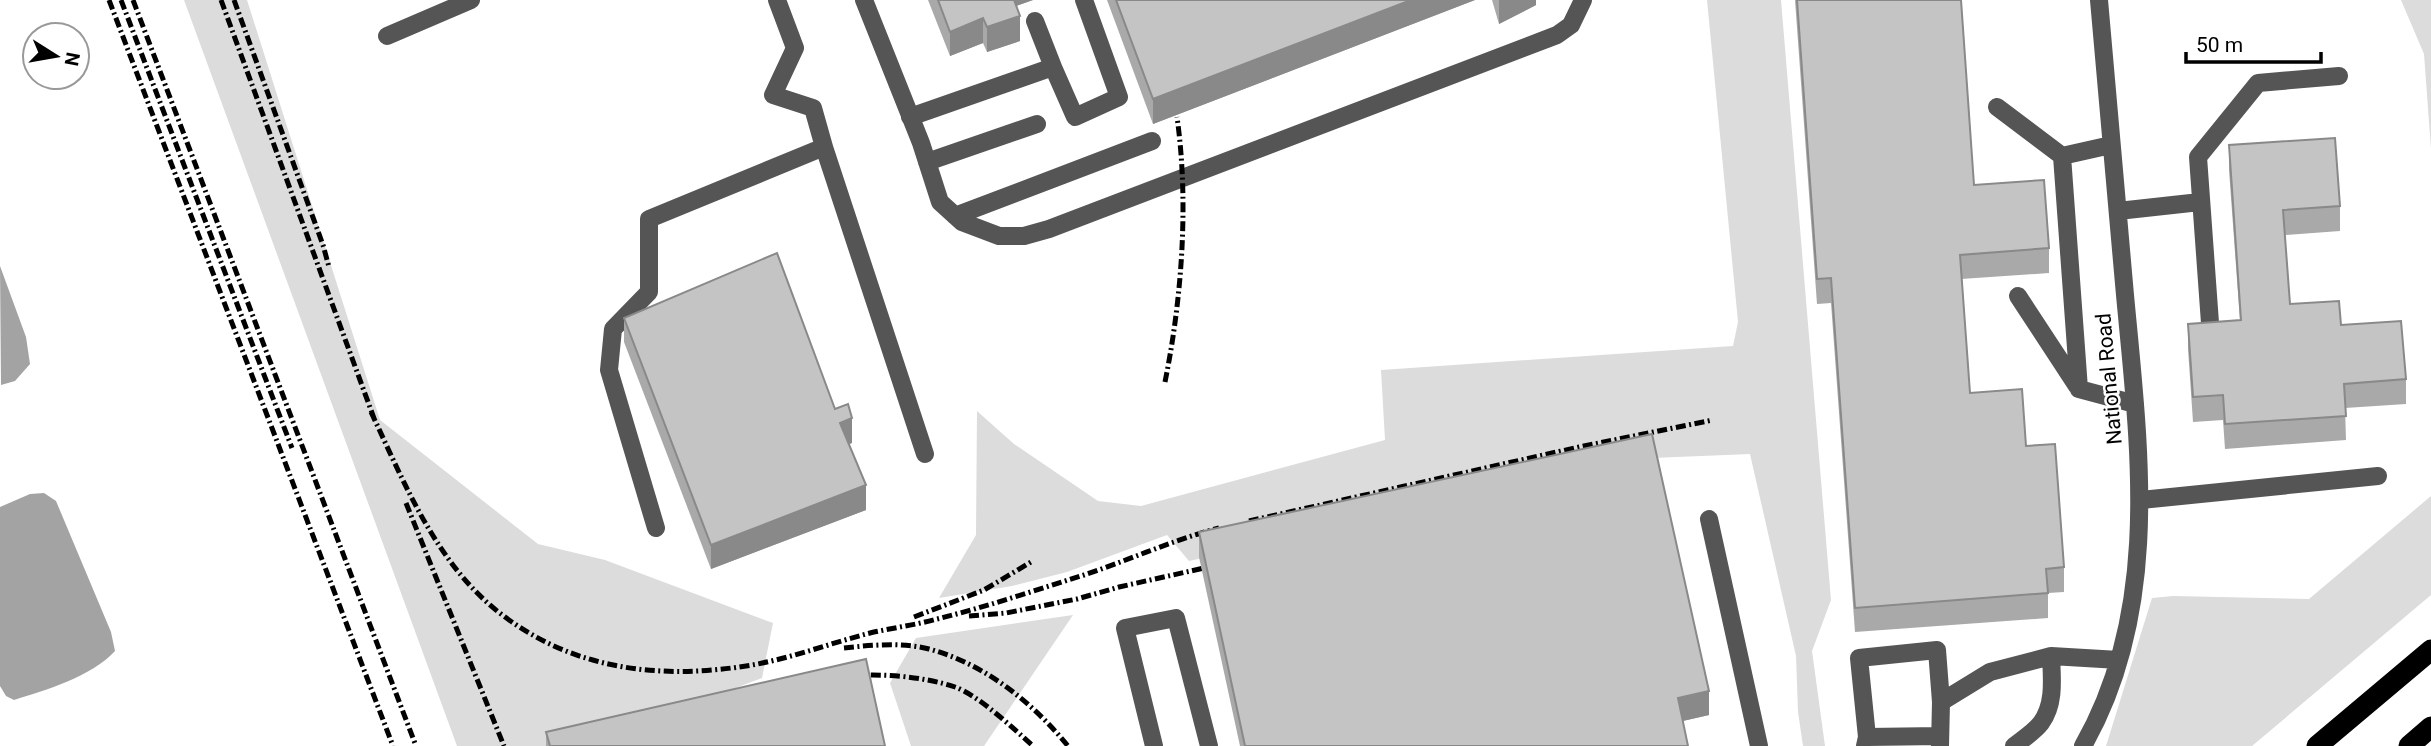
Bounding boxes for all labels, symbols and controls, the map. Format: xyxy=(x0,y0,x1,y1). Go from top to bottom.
north arrow xyxy=(21,21,91,91)
scale bar xyxy=(2186,21,2321,65)
text: 50 m xyxy=(2196,33,2243,57)
text: N xyxy=(60,50,85,68)
street label: National Road xyxy=(2091,312,2127,446)

